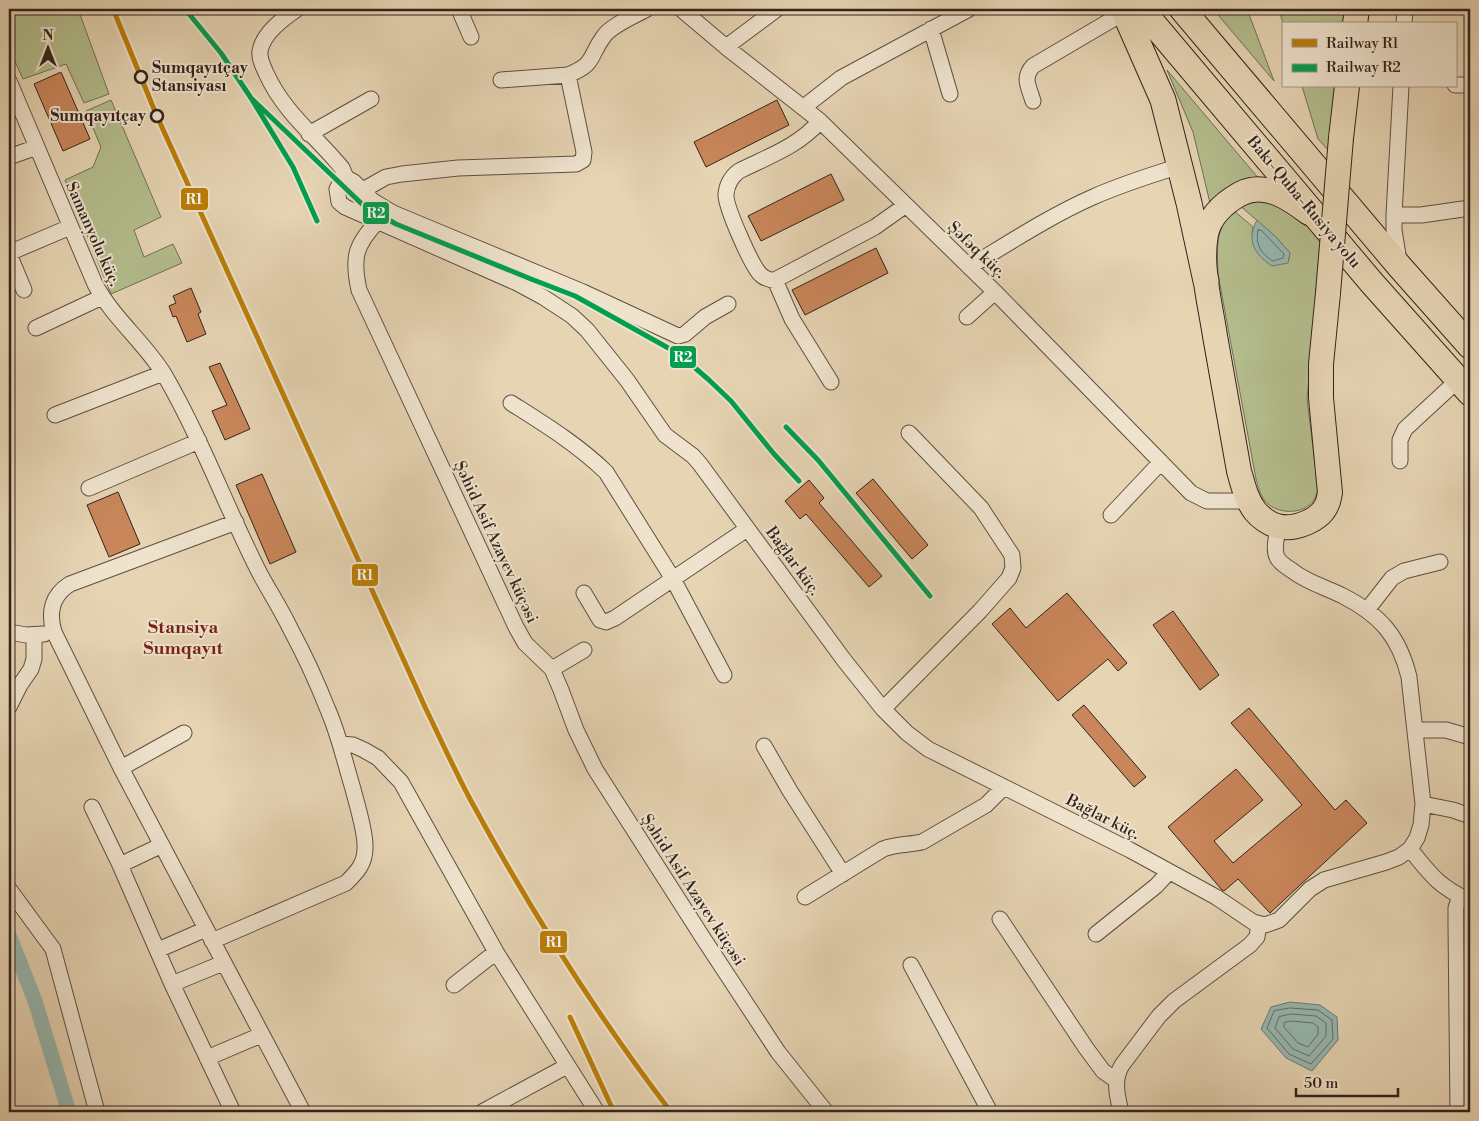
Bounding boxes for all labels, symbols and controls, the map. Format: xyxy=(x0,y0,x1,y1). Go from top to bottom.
north arrow xyxy=(22,22,72,72)
legend xyxy=(1282,22,1456,88)
text: N xyxy=(42,27,54,45)
text: Railway R1 xyxy=(1326,34,1399,53)
place label: Sumqayıtçay Stansiyası xyxy=(152,58,249,96)
text: Railway R2 xyxy=(1326,58,1401,77)
marker: Sumqayıtçay Stansiyası xyxy=(134,70,148,84)
place label: Sumqayıtçay xyxy=(50,106,147,126)
marker: Sumqayıtçay xyxy=(150,109,164,123)
street label: Bakı-Quba-Rusiya yolu xyxy=(1242,131,1365,272)
street label: Samanyolu küç. xyxy=(61,179,125,289)
line badge: R1 xyxy=(180,187,209,211)
text: R1 xyxy=(185,191,203,209)
line badge: R2 xyxy=(362,201,390,225)
text: R2 xyxy=(366,205,386,223)
street label: Şəfəq küç. xyxy=(944,217,1010,283)
line badge: R2 xyxy=(669,345,697,369)
text: R2 xyxy=(673,349,693,367)
street label: Şəhid Asif Azayev küçəsi xyxy=(450,458,542,626)
street label: Bağlar küç. xyxy=(761,522,825,599)
line badge: R1 xyxy=(351,563,379,587)
text: R1 xyxy=(356,567,374,585)
district label: Stansiya Sumqayıt xyxy=(143,616,223,660)
street label: Bağlar küç. xyxy=(1062,789,1143,844)
street label: Şəhid Asif Azayev küçəsi xyxy=(636,810,750,970)
line badge: R1 xyxy=(539,930,568,954)
text: R1 xyxy=(545,934,563,952)
scale bar xyxy=(1296,1066,1399,1098)
text: 50 m xyxy=(1304,1074,1338,1093)

